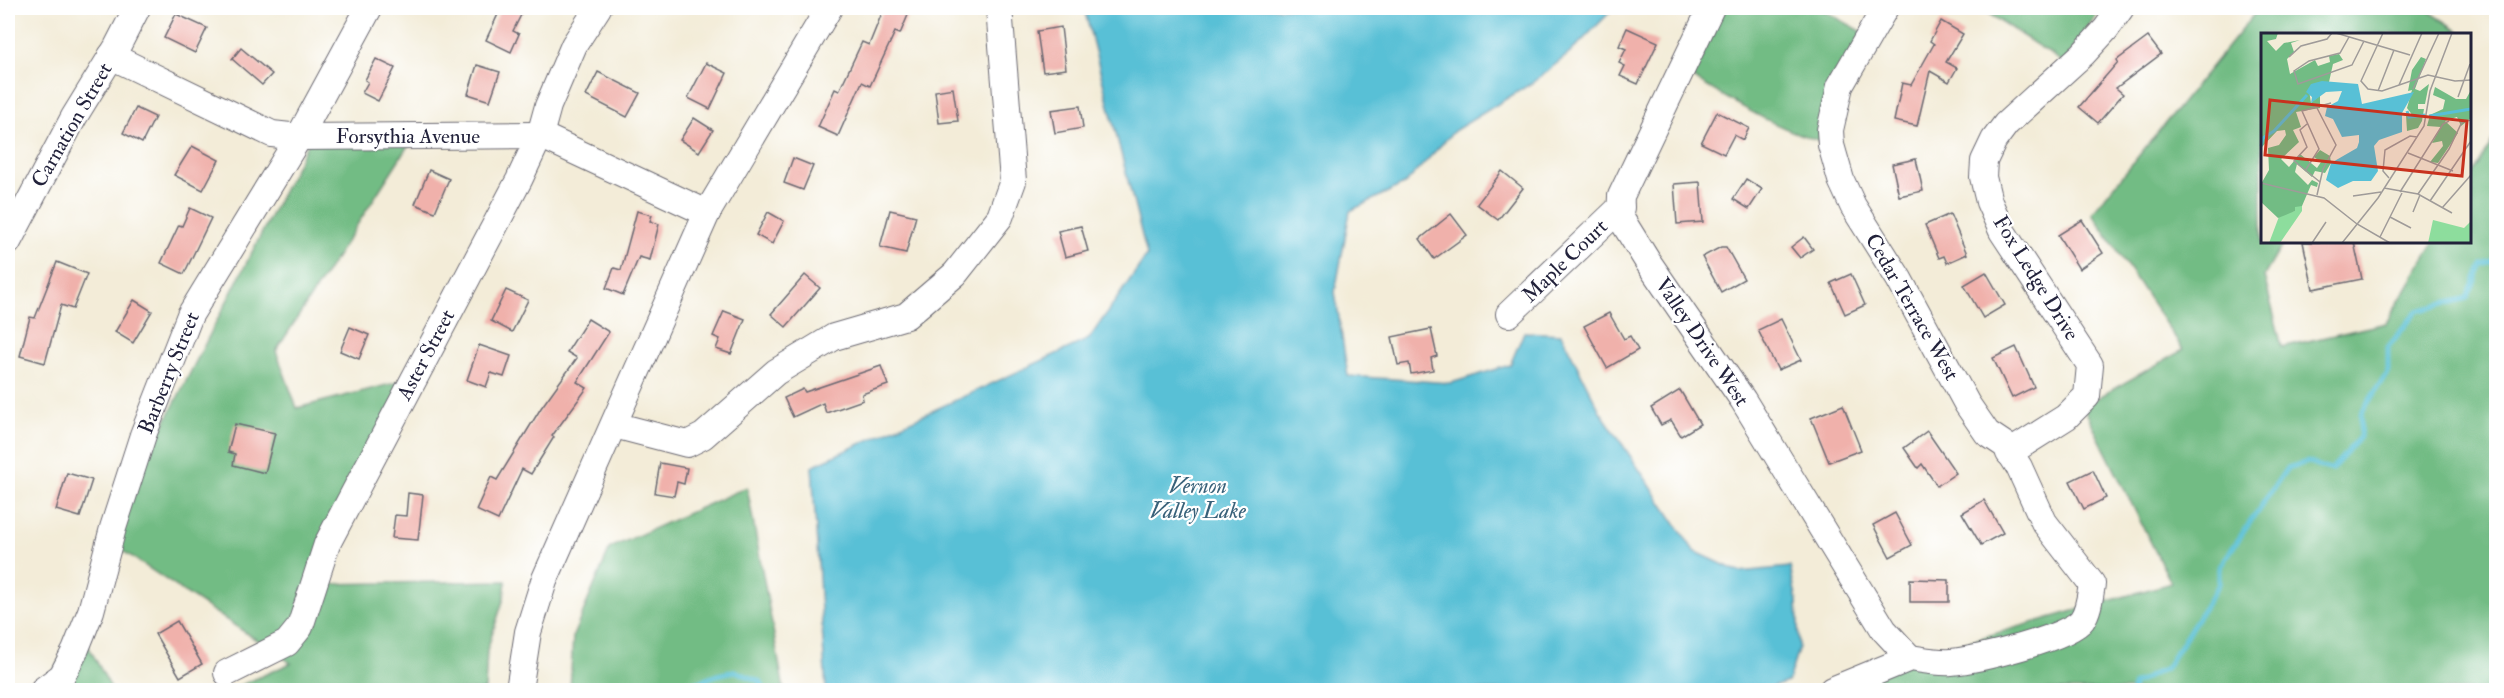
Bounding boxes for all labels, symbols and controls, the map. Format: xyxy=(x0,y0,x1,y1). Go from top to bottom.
inset map xyxy=(2261,33,2471,243)
street label: Carnation Street xyxy=(25,58,119,192)
street label: Forsythia Avenue xyxy=(336,123,480,150)
street label: Fox Ledge Drive xyxy=(1987,211,2085,346)
street label: Maple Court xyxy=(1516,213,1614,308)
street label: Cedar Terrace West xyxy=(1859,229,1965,385)
street label: Valley Drive West xyxy=(1649,272,1755,412)
street label: Aster Street xyxy=(390,305,461,406)
street label: Barberry Street xyxy=(132,308,206,438)
water label: Vernon Valley Lake xyxy=(1150,472,1247,525)

